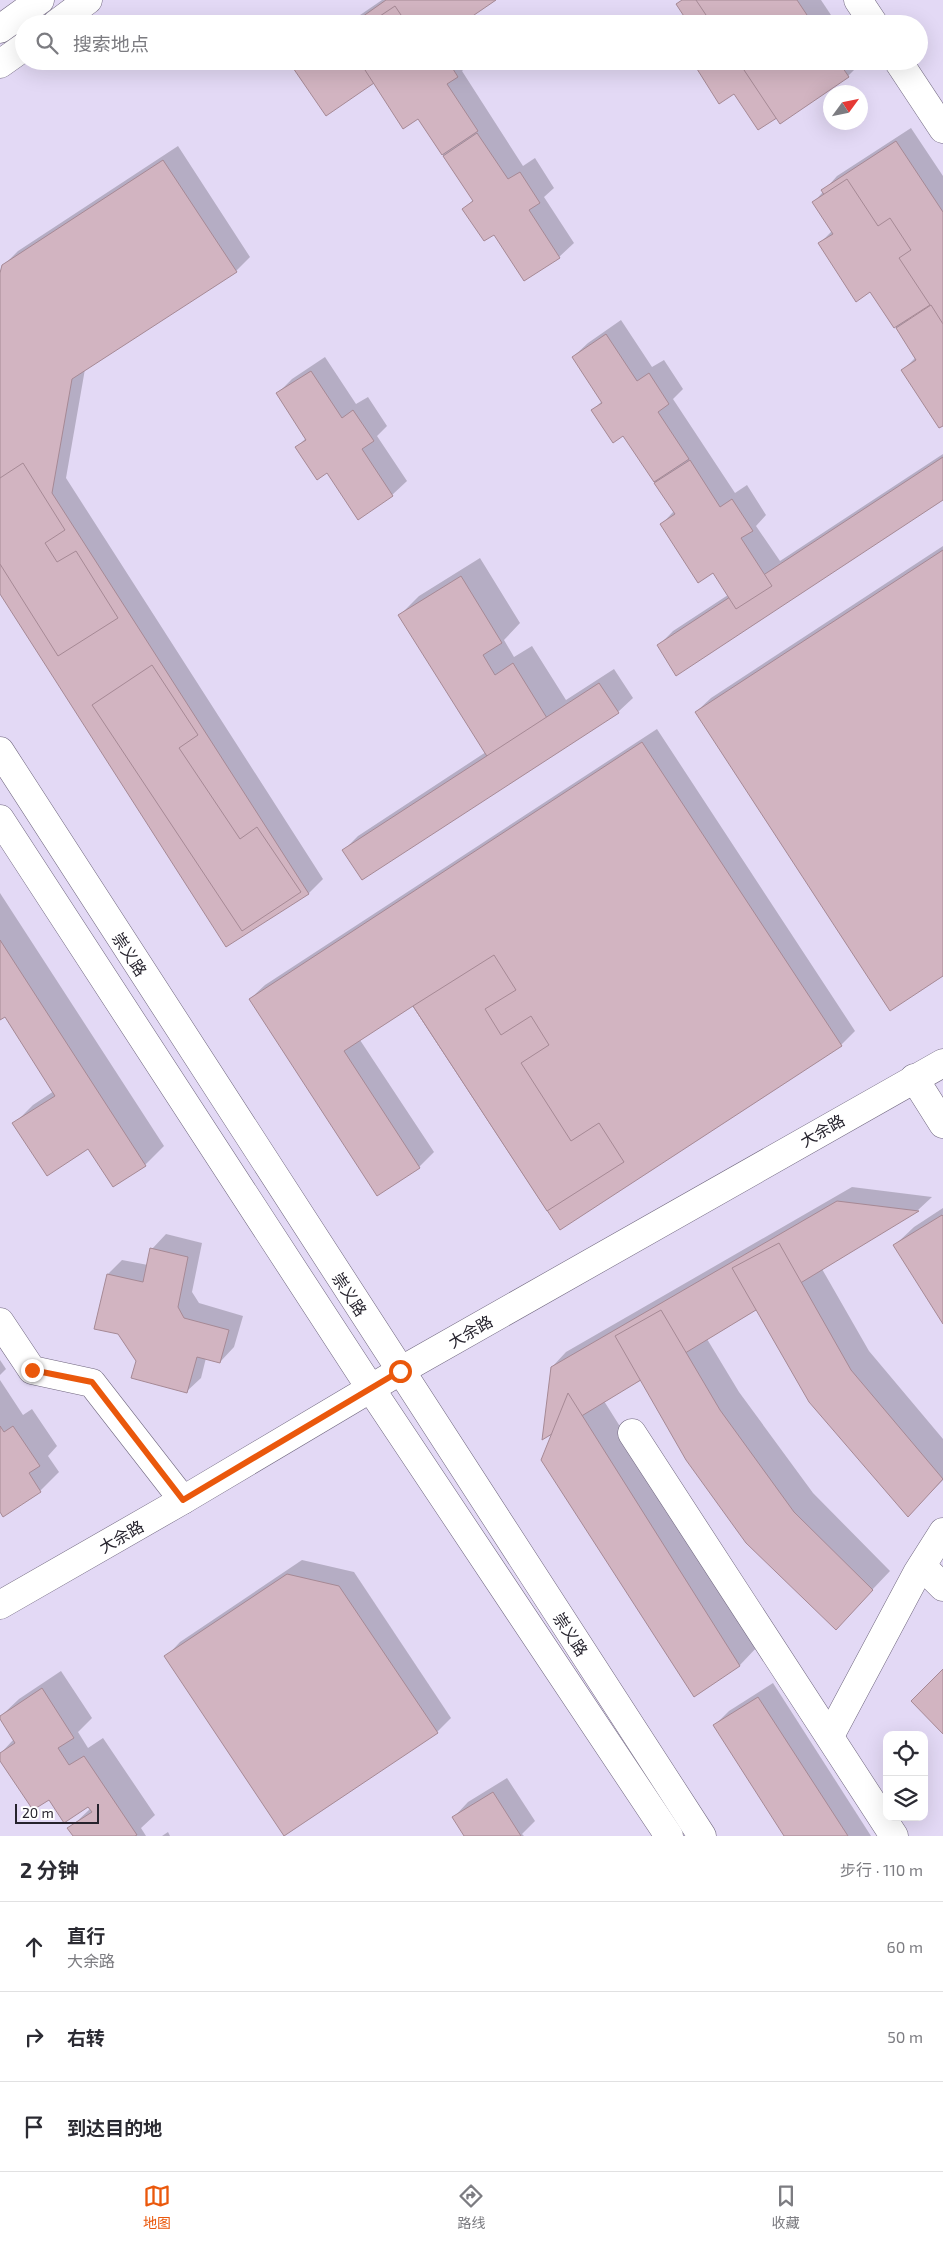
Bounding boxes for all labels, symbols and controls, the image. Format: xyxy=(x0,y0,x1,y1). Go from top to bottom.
search box xyxy=(15,15,928,70)
icon: search xyxy=(33,29,61,57)
text: 搜索地点 xyxy=(73,32,149,55)
north arrow xyxy=(823,85,868,130)
street label: 崇义路 xyxy=(109,929,151,979)
street label: 大余路 xyxy=(796,1110,848,1150)
street label: 崇义路 xyxy=(329,1269,371,1319)
street label: 大余路 xyxy=(444,1311,496,1351)
route end xyxy=(21,1359,44,1382)
route start xyxy=(389,1360,412,1383)
street label: 大余路 xyxy=(95,1516,147,1556)
street label: 崇义路 xyxy=(550,1609,592,1659)
map controls xyxy=(883,1731,928,1821)
button: locate xyxy=(883,1731,928,1776)
button: layers xyxy=(883,1776,928,1821)
scale bar xyxy=(15,1801,99,1824)
text: 20 m xyxy=(22,1804,54,1821)
text: 2 分钟 xyxy=(20,1857,79,1882)
text: 步行 · 110 m xyxy=(840,1860,923,1879)
text: 直行 xyxy=(67,1924,105,1947)
icon: ahead xyxy=(20,1933,48,1961)
text: 60 m xyxy=(887,1937,923,1956)
text: 大余路 xyxy=(67,1951,115,1970)
icon: right xyxy=(20,2023,48,2051)
text: 右转 xyxy=(67,2026,105,2049)
text: 50 m xyxy=(887,2027,923,2046)
icon: arrive xyxy=(20,2113,48,2141)
text: 到达目的地 xyxy=(67,2116,162,2139)
tab: 地图 xyxy=(143,2182,171,2232)
tab: 路线 xyxy=(457,2182,485,2232)
tab: 收藏 xyxy=(772,2182,800,2232)

